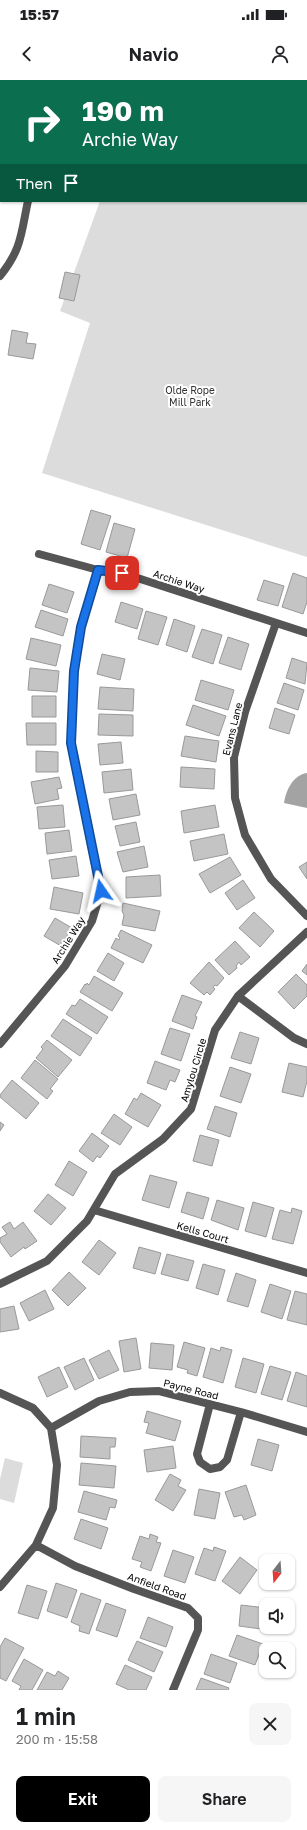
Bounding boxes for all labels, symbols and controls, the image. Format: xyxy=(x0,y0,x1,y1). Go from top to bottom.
text: 15:57 xyxy=(20,5,59,23)
icon: back xyxy=(16,43,38,65)
text: Navio xyxy=(129,43,178,65)
icon: person xyxy=(269,43,291,65)
text: 190 m xyxy=(82,94,164,127)
icon: right xyxy=(16,96,68,148)
text: Archie Way xyxy=(82,128,178,150)
icon: arrive xyxy=(60,172,82,194)
text: Then xyxy=(16,174,52,192)
park label: Olde Rope Mill Park xyxy=(165,384,215,408)
pin xyxy=(105,556,139,590)
icon: arrive xyxy=(111,562,133,584)
street label: Archie Way xyxy=(152,567,207,595)
street label: Evans Lane xyxy=(220,701,244,757)
position arrow xyxy=(80,870,122,912)
street label: Archie Way xyxy=(49,914,87,966)
street label: Amylou Circle xyxy=(178,1036,208,1103)
street label: Kells Court xyxy=(176,1219,230,1245)
street label: Payne Road xyxy=(162,1376,220,1402)
north arrow xyxy=(259,1554,295,1590)
map controls xyxy=(259,1554,295,1678)
street label: Anfield Road xyxy=(126,1570,188,1602)
button: sound xyxy=(259,1598,295,1634)
button: search xyxy=(259,1642,295,1678)
text: 1 min xyxy=(16,1701,76,1730)
button: close xyxy=(249,1703,291,1745)
text: 200 m · 15:58 xyxy=(16,1731,98,1747)
button: Exit xyxy=(16,1776,150,1822)
button: Share xyxy=(158,1776,291,1822)

